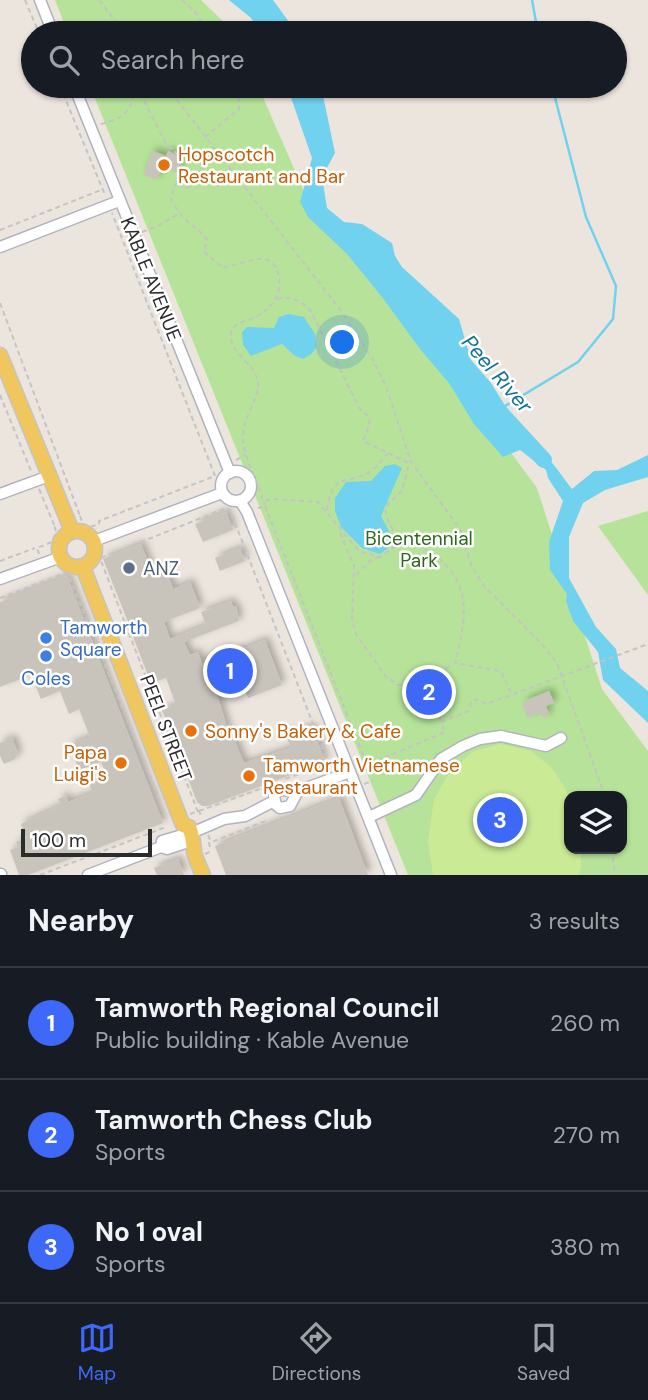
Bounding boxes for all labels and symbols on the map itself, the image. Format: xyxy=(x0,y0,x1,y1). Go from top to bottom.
place label: Hopscotch Restaurant and Bar xyxy=(178,142,345,189)
marker: Hopscotch Restaurant and Bar xyxy=(156,157,172,173)
street label: KABLE AVENUE xyxy=(115,213,187,345)
your location xyxy=(325,325,359,359)
water label: Peel River xyxy=(455,329,539,420)
park label: Bicentennial Park xyxy=(365,526,473,573)
place label: ANZ xyxy=(143,556,179,581)
marker: ANZ xyxy=(121,560,137,576)
place label: Tamworth Square xyxy=(60,615,147,662)
marker: Tamworth Square xyxy=(38,630,54,646)
pin: 1 xyxy=(207,645,253,697)
marker: Coles xyxy=(38,648,54,664)
place label: Coles xyxy=(21,666,71,691)
pin: 2 xyxy=(406,666,452,718)
street label: PEEL STREET xyxy=(134,671,198,785)
place label: Sonny's Bakery & Cafe xyxy=(205,719,401,744)
marker: Sonny's Bakery & Cafe xyxy=(183,723,199,739)
place label: Papa Luigi's xyxy=(54,740,107,787)
place label: Tamworth Vietnamese Restaurant xyxy=(263,753,460,800)
marker: Papa Luigi's xyxy=(113,755,129,771)
marker: Tamworth Vietnamese Restaurant xyxy=(241,768,257,784)
pin: 3 xyxy=(477,794,523,846)
scale bar xyxy=(21,826,152,858)

